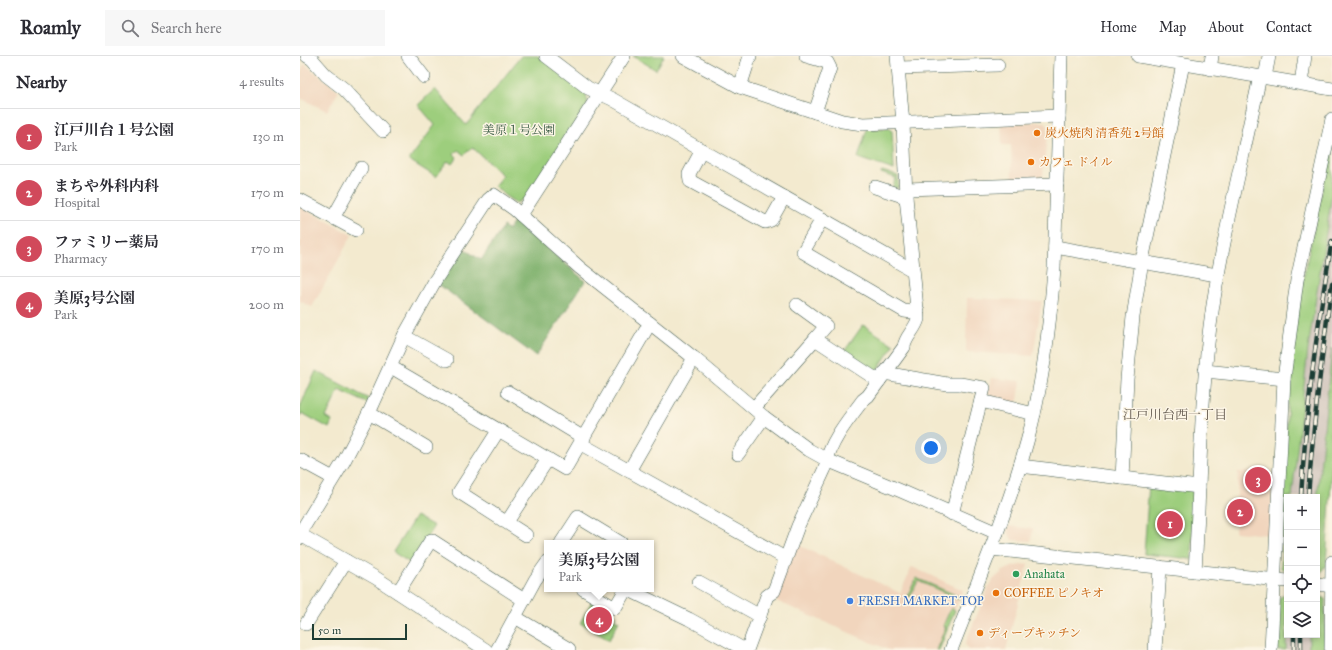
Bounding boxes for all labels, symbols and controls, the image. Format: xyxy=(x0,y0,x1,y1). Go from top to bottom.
search box xyxy=(105,10,385,46)
text: Roamly xyxy=(20,16,81,39)
icon: search xyxy=(119,17,141,39)
text: Search here xyxy=(151,19,222,37)
text: Home xyxy=(1100,19,1137,36)
text: Map xyxy=(1159,19,1186,36)
text: About xyxy=(1208,19,1244,36)
text: Contact xyxy=(1266,19,1312,36)
text: Nearby xyxy=(16,72,67,93)
text: 4 results xyxy=(239,74,284,90)
text: 江戸川台１号公園 xyxy=(54,121,174,139)
park label: 美原１号公園 xyxy=(483,123,555,137)
place label: 炭火焼肉 清香苑 2号館 xyxy=(1045,126,1164,140)
marker: 炭火焼肉 清香苑 2号館 xyxy=(1032,128,1042,138)
text: 1 xyxy=(26,129,32,145)
text: 130 m xyxy=(252,129,284,145)
text: Park xyxy=(54,139,78,155)
place label: カフェ ドイル xyxy=(1039,155,1112,169)
marker: カフェ ドイル xyxy=(1026,157,1036,167)
text: まちや外科内科 xyxy=(54,177,159,195)
text: 2 xyxy=(26,185,32,201)
text: 170 m xyxy=(251,185,284,201)
text: Hospital xyxy=(54,195,100,211)
text: ファミリー薬局 xyxy=(54,233,159,251)
text: 3 xyxy=(26,241,32,257)
text: 170 m xyxy=(251,241,284,257)
text: Pharmacy xyxy=(54,251,107,267)
text: 美原3号公園 xyxy=(54,289,135,307)
text: 4 xyxy=(25,297,33,313)
text: 200 m xyxy=(249,297,284,313)
text: Park xyxy=(54,307,78,323)
district label: 江戸川台西一丁目 xyxy=(1123,407,1227,423)
your location xyxy=(921,438,941,458)
pin: 3 xyxy=(1245,465,1271,495)
map controls xyxy=(1284,494,1320,638)
button: + xyxy=(1284,494,1320,530)
pin: 2 xyxy=(1227,497,1253,527)
pin: 1 xyxy=(1157,509,1183,539)
button: − xyxy=(1284,530,1320,566)
popup xyxy=(544,540,654,592)
text: 美原3号公園 xyxy=(559,551,640,569)
button: locate xyxy=(1284,566,1320,602)
place label: Anahata xyxy=(1023,567,1066,581)
text: Park xyxy=(559,569,582,585)
marker: Anahata xyxy=(1011,569,1021,579)
place label: COFFEE ピノキオ xyxy=(1004,586,1104,600)
marker: COFFEE ピノキオ xyxy=(991,588,1001,598)
place label: FRESH MARKET TOP xyxy=(858,594,984,608)
marker: FRESH MARKET TOP xyxy=(845,596,855,606)
button: layers xyxy=(1284,602,1320,638)
pin: 4 xyxy=(586,605,612,635)
scale bar xyxy=(312,622,407,641)
text: 50 m xyxy=(318,624,341,637)
place label: ディープキッチン xyxy=(988,626,1081,640)
marker: ディープキッチン xyxy=(975,628,985,638)

